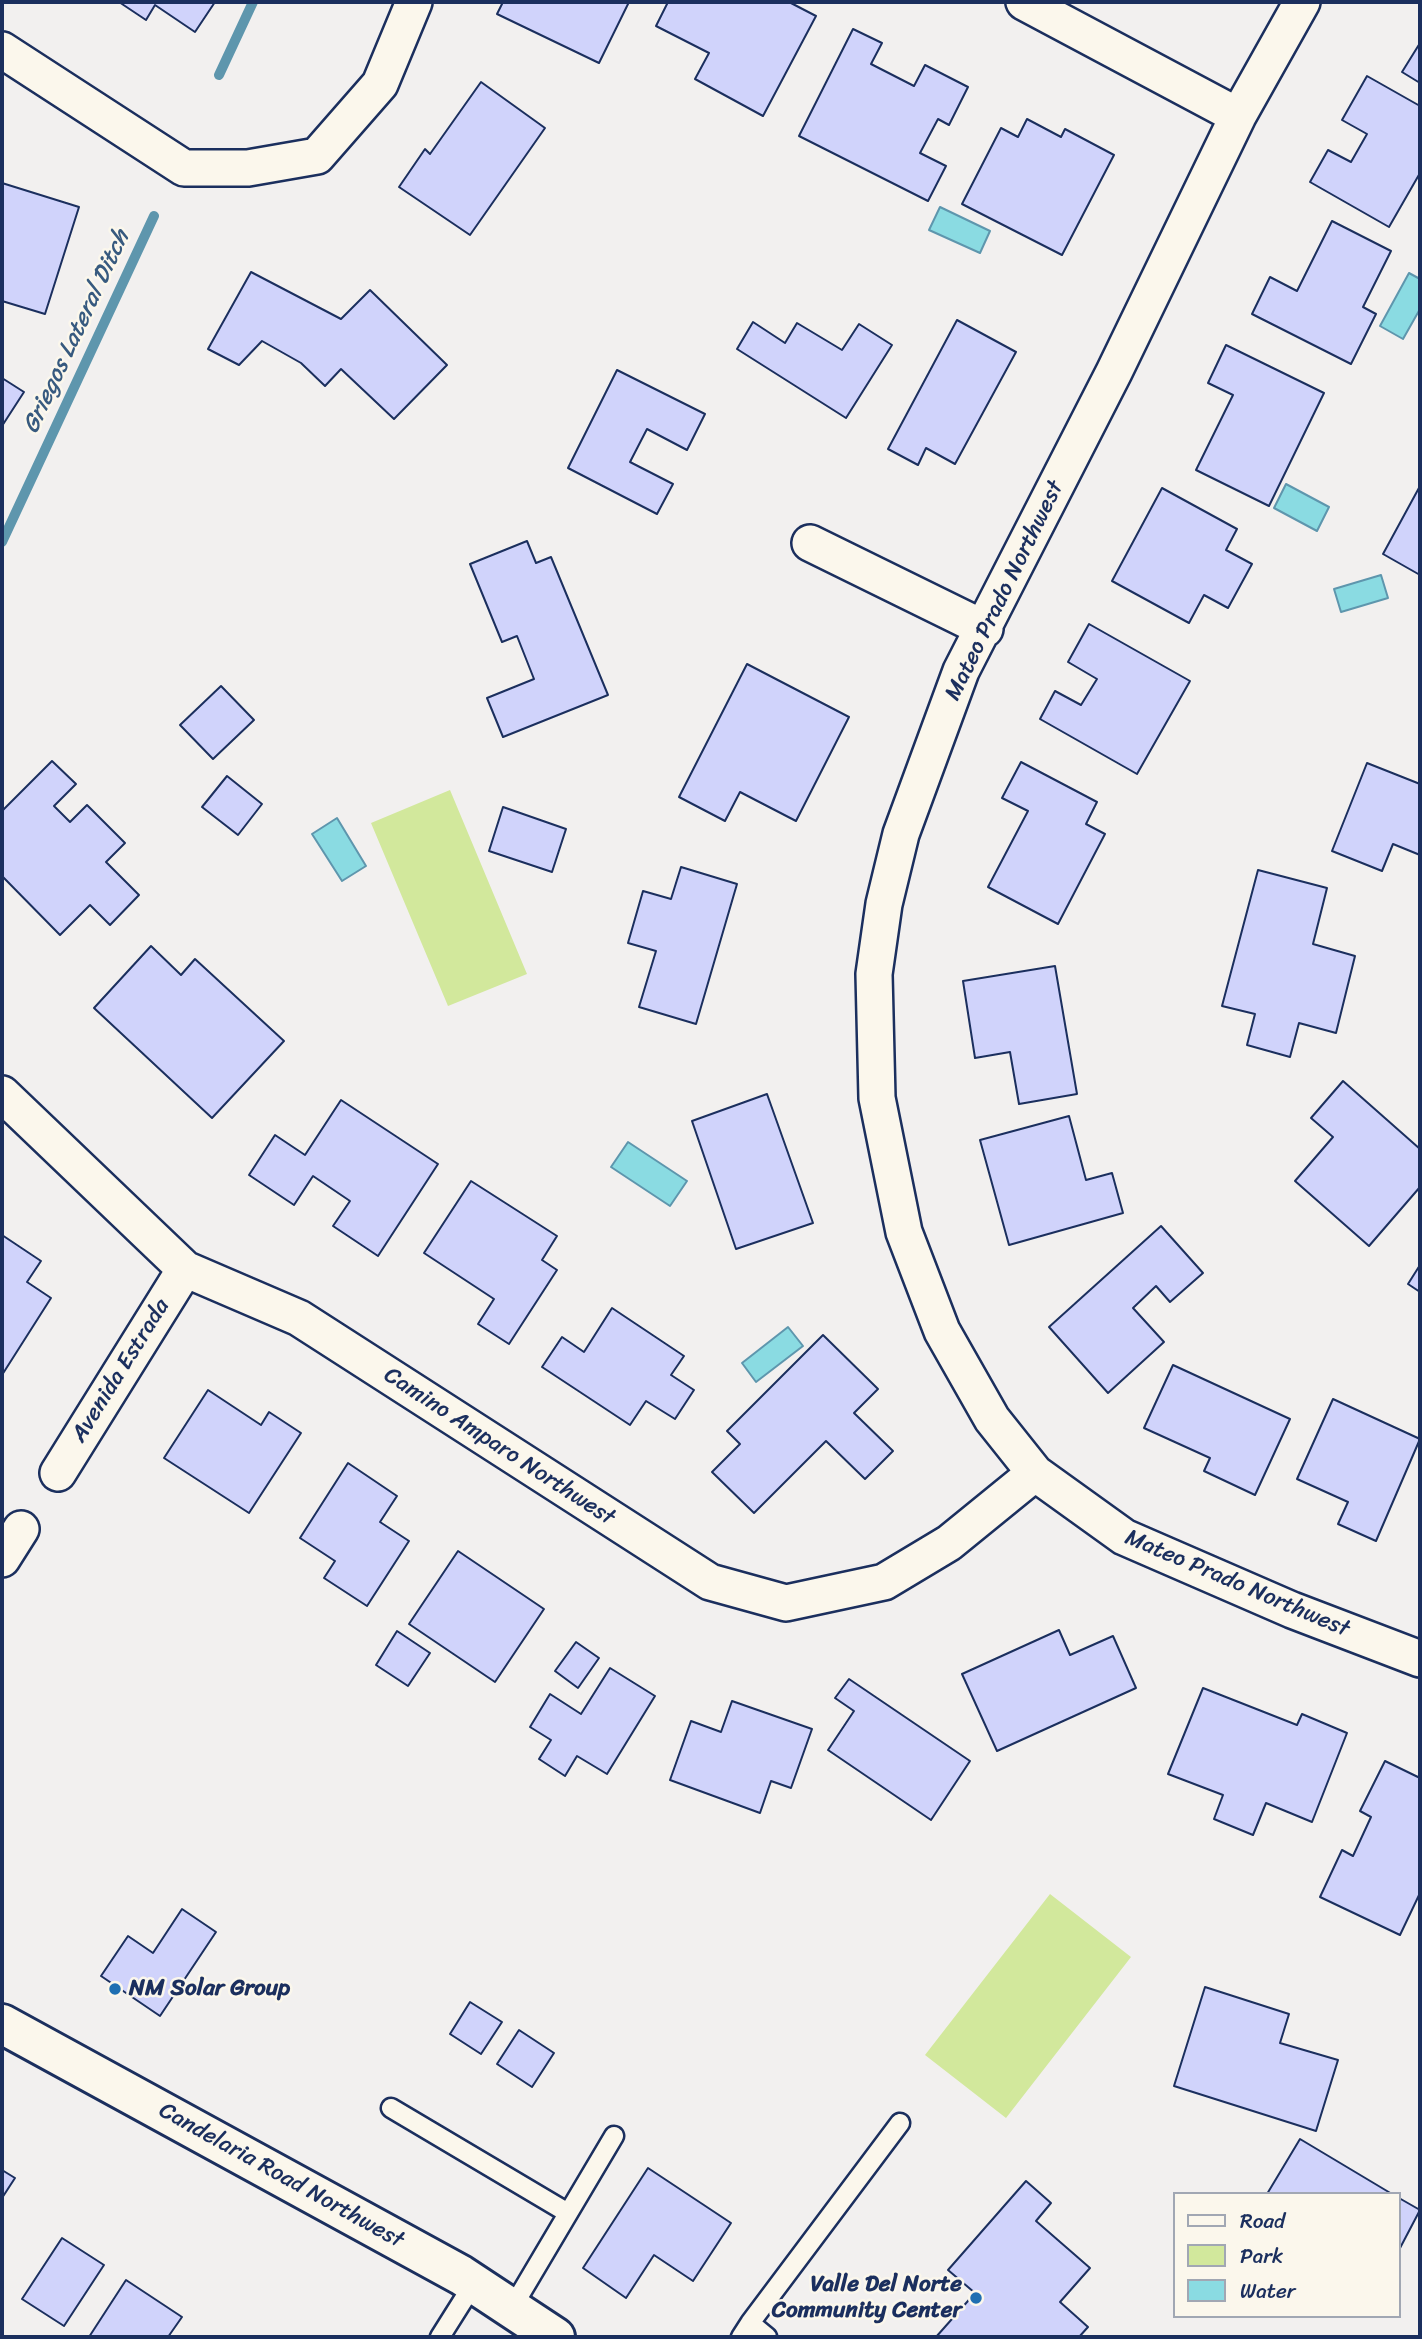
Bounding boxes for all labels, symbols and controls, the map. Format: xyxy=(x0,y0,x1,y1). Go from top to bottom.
water label: Griegos Lateral Ditch xyxy=(17,226,137,438)
street label: Mateo Prado Northwest xyxy=(940,477,1070,705)
street label: Avenida Estrada xyxy=(66,1294,176,1448)
street label: Camino Amparo Northwest xyxy=(378,1362,620,1532)
street label: Mateo Prado Northwest xyxy=(1121,1524,1353,1644)
place label: NM Solar Group xyxy=(129,1975,290,2003)
marker: NM Solar Group xyxy=(107,1981,123,1997)
street label: Candelaria Road Northwest xyxy=(154,2097,408,2255)
legend xyxy=(1174,2192,1401,2318)
text: Road xyxy=(1240,2202,1285,2240)
text: Park xyxy=(1240,2237,1283,2275)
place label: Valle Del Norte Community Center xyxy=(772,2271,962,2325)
text: Water xyxy=(1240,2272,1295,2310)
marker: Valle Del Norte Community Center xyxy=(968,2290,984,2306)

